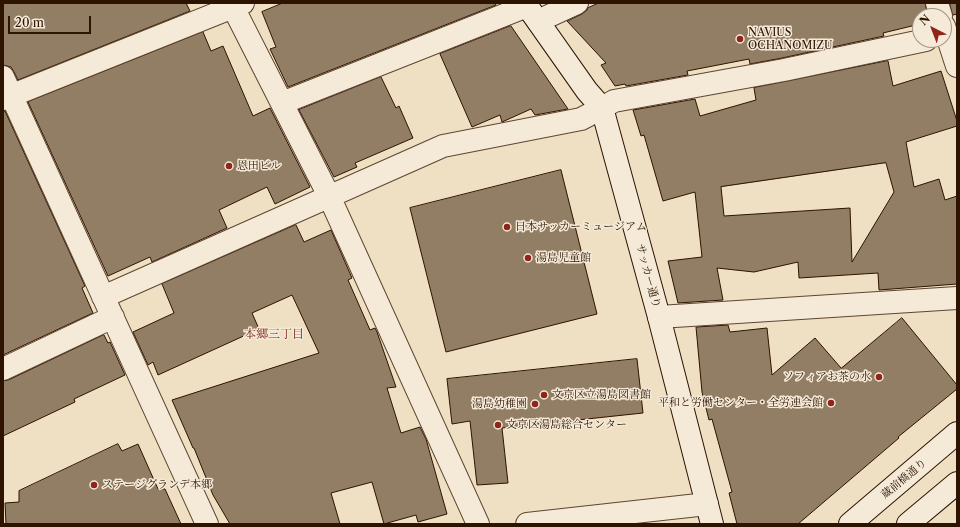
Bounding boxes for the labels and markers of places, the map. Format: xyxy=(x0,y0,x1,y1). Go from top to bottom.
place label: NAVIUS OCHANOMIZU xyxy=(748,26,832,52)
marker: NAVIUS OCHANOMIZU xyxy=(735,34,745,44)
place label: 恩田ビル xyxy=(237,159,281,173)
marker: 恩田ビル xyxy=(224,161,234,171)
place label: 日本サッカーミュージアム xyxy=(515,220,647,234)
marker: 日本サッカーミュージアム xyxy=(502,222,512,232)
place label: 湯島児童館 xyxy=(536,251,591,265)
marker: 湯島児童館 xyxy=(523,253,533,263)
place label: ソフィアお茶の水 xyxy=(783,370,871,384)
marker: ソフィアお茶の水 xyxy=(874,372,884,382)
place label: 文京区立湯島図書館 xyxy=(552,388,651,402)
marker: 文京区立湯島図書館 xyxy=(539,390,549,400)
place label: 平和と労働センター・全労連会館 xyxy=(658,396,823,410)
place label: 湯島幼稚園 xyxy=(472,397,527,411)
marker: 平和と労働センター・全労連会館 xyxy=(826,398,836,408)
marker: 湯島幼稚園 xyxy=(530,399,540,409)
place label: 文京区湯島総合センター xyxy=(506,418,627,432)
marker: 文京区湯島総合センター xyxy=(493,420,503,430)
place label: ステージグランデ本郷 xyxy=(102,478,212,492)
marker: ステージグランデ本郷 xyxy=(89,480,99,490)

